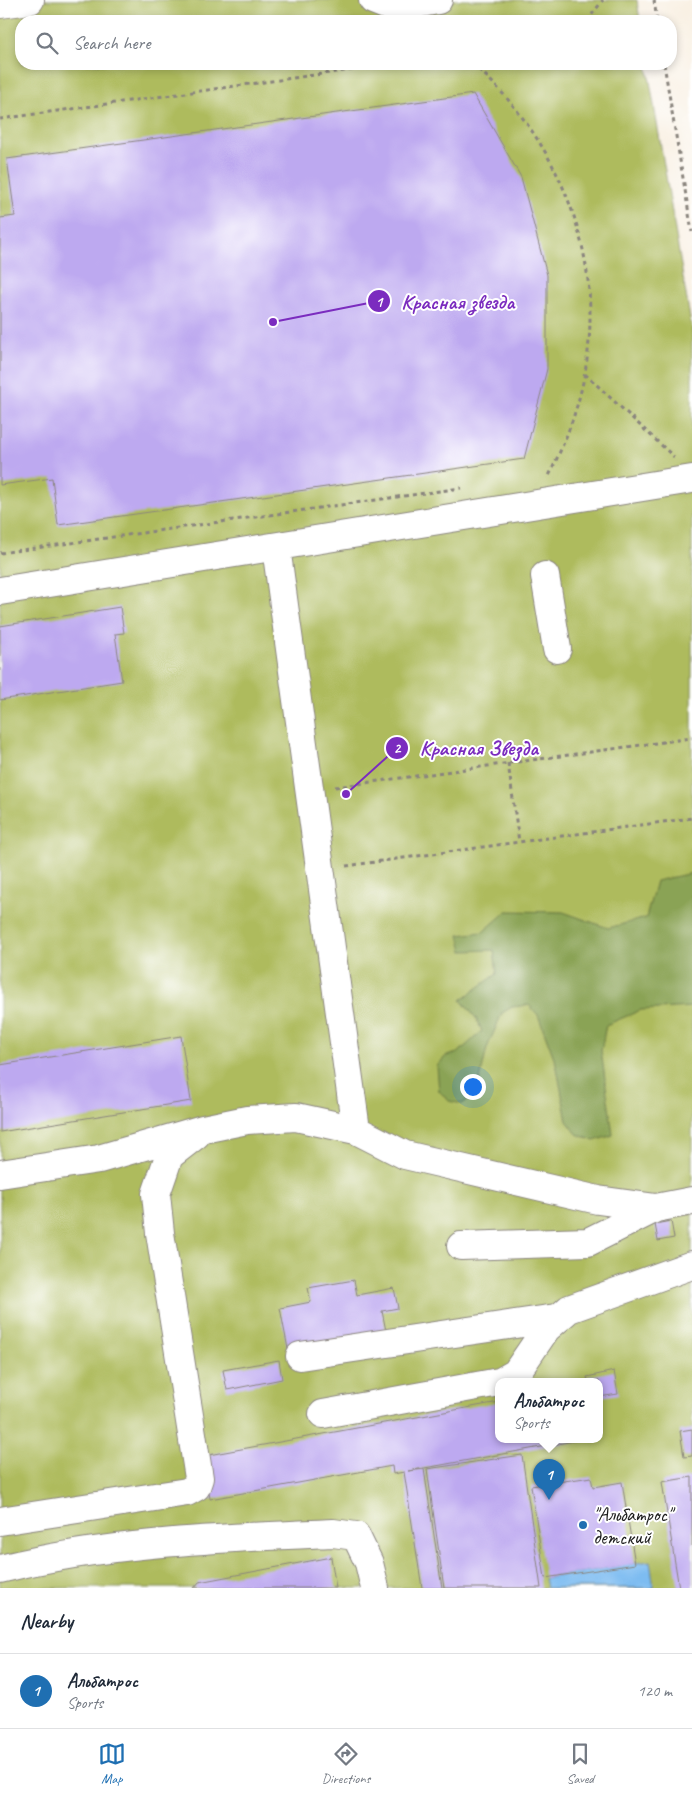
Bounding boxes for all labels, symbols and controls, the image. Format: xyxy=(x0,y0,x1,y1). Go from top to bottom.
search box xyxy=(15,15,677,70)
icon: search xyxy=(33,29,61,57)
text: Search here xyxy=(73,31,150,55)
callout: Красная звезда xyxy=(366,283,525,319)
text: Красная звезда xyxy=(401,289,516,316)
text: 1 xyxy=(376,293,385,312)
callout: Красная Звезда xyxy=(385,730,548,766)
text: Красная Звезда xyxy=(420,735,540,762)
text: 2 xyxy=(394,739,402,758)
your location xyxy=(460,1074,486,1100)
popup xyxy=(495,1378,603,1443)
text: Альбатрос xyxy=(513,1389,585,1413)
text: Sports xyxy=(513,1413,549,1433)
pin: 1 xyxy=(533,1459,565,1500)
place label: "Альбатрос" детский xyxy=(593,1502,676,1550)
marker: "Альбатрос" детский xyxy=(577,1519,589,1531)
text: Nearby xyxy=(20,1608,73,1634)
text: Альбатрос xyxy=(67,1669,138,1693)
text: 1 xyxy=(32,1681,40,1701)
text: 120 m xyxy=(638,1681,672,1701)
text: Sports xyxy=(67,1693,103,1713)
tab: Map xyxy=(98,1740,126,1787)
tab: Directions xyxy=(322,1740,370,1787)
tab: Saved xyxy=(566,1740,594,1787)

